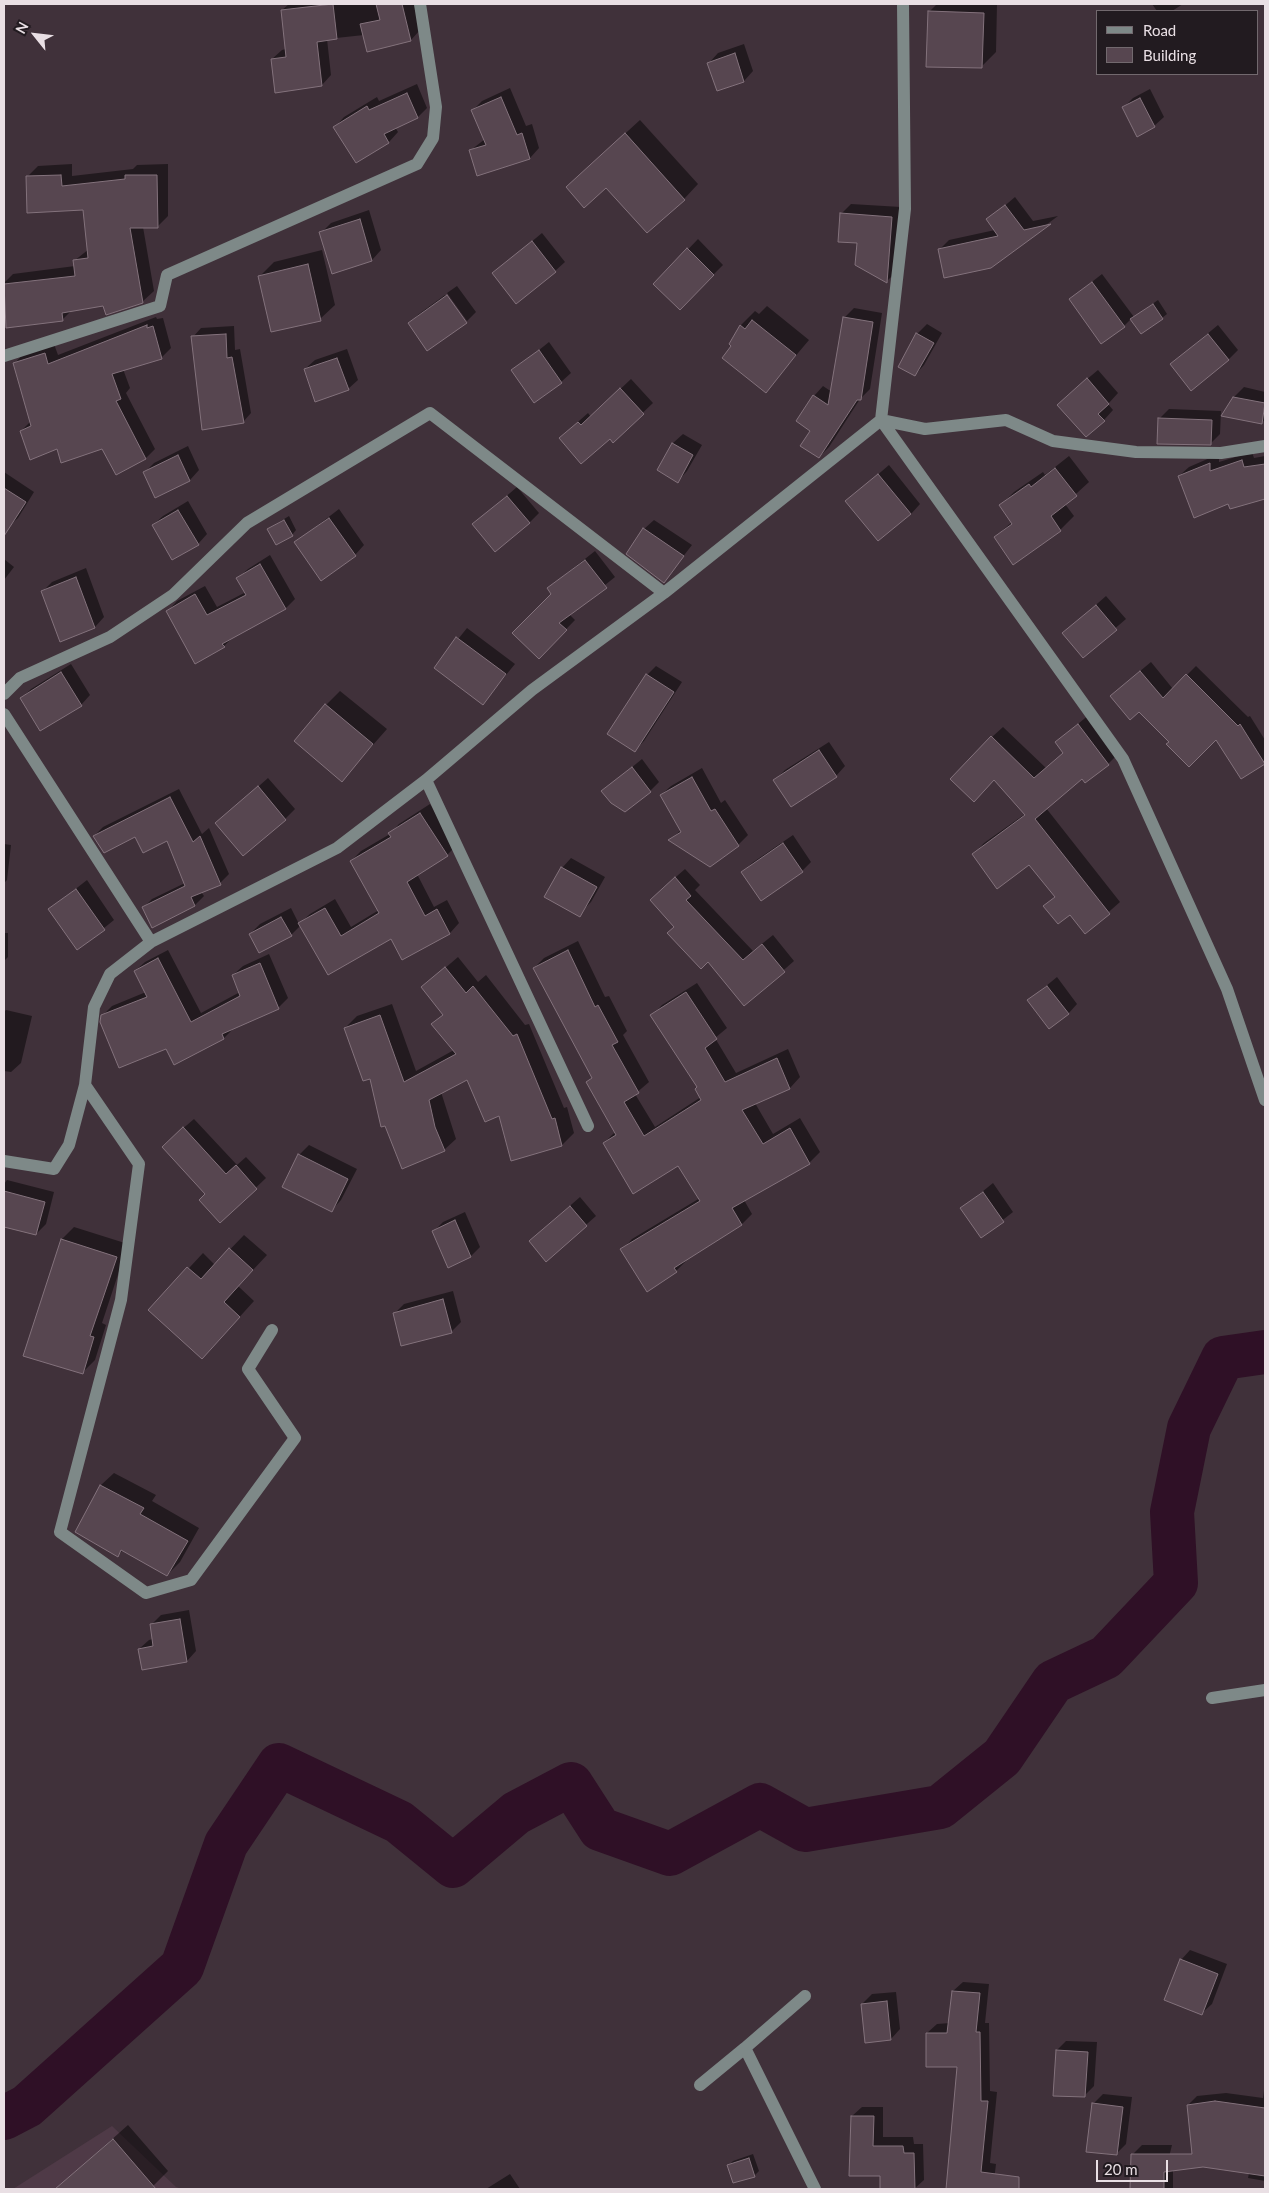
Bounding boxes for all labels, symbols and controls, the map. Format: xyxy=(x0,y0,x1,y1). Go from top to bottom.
north arrow xyxy=(10,10,60,60)
legend xyxy=(1096,10,1259,75)
text: N xyxy=(11,19,31,36)
text: Road xyxy=(1143,21,1176,39)
text: Building xyxy=(1143,46,1196,64)
scale bar xyxy=(1099,2150,1172,2182)
text: 20 m xyxy=(1104,2160,1138,2178)

